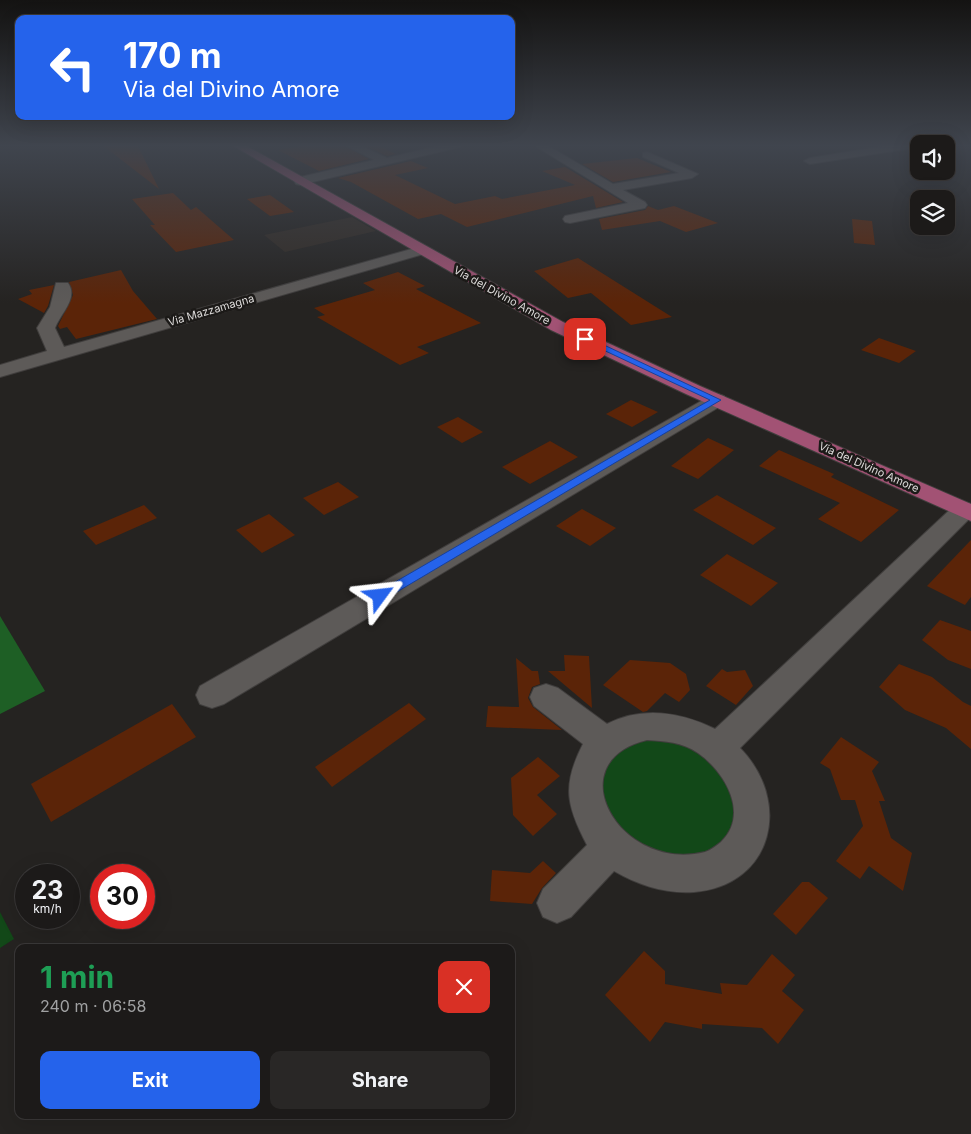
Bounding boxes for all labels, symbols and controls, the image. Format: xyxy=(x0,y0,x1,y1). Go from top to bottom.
text: 170 m xyxy=(123,34,222,76)
icon: left xyxy=(40,35,105,100)
text: Via del Divino Amore xyxy=(123,76,340,102)
map controls xyxy=(910,135,955,235)
button: sound xyxy=(910,135,955,180)
button: layers xyxy=(910,190,955,235)
street label: Via del Divino Amore xyxy=(451,263,553,327)
street label: Via Mazzamagna xyxy=(166,291,256,329)
pin xyxy=(564,318,606,360)
icon: arrive xyxy=(571,325,599,353)
street label: Via del Divino Amore xyxy=(817,439,921,495)
position arrow xyxy=(353,569,405,621)
speed limit sign: 30 xyxy=(90,864,155,929)
text: 23 xyxy=(32,875,63,905)
text: km/h xyxy=(33,901,62,916)
text: 1 min xyxy=(40,959,114,995)
button: close xyxy=(438,961,490,1013)
text: 240 m · 06:58 xyxy=(40,996,146,1016)
button: Exit xyxy=(40,1051,260,1109)
button: Share xyxy=(270,1051,490,1109)

